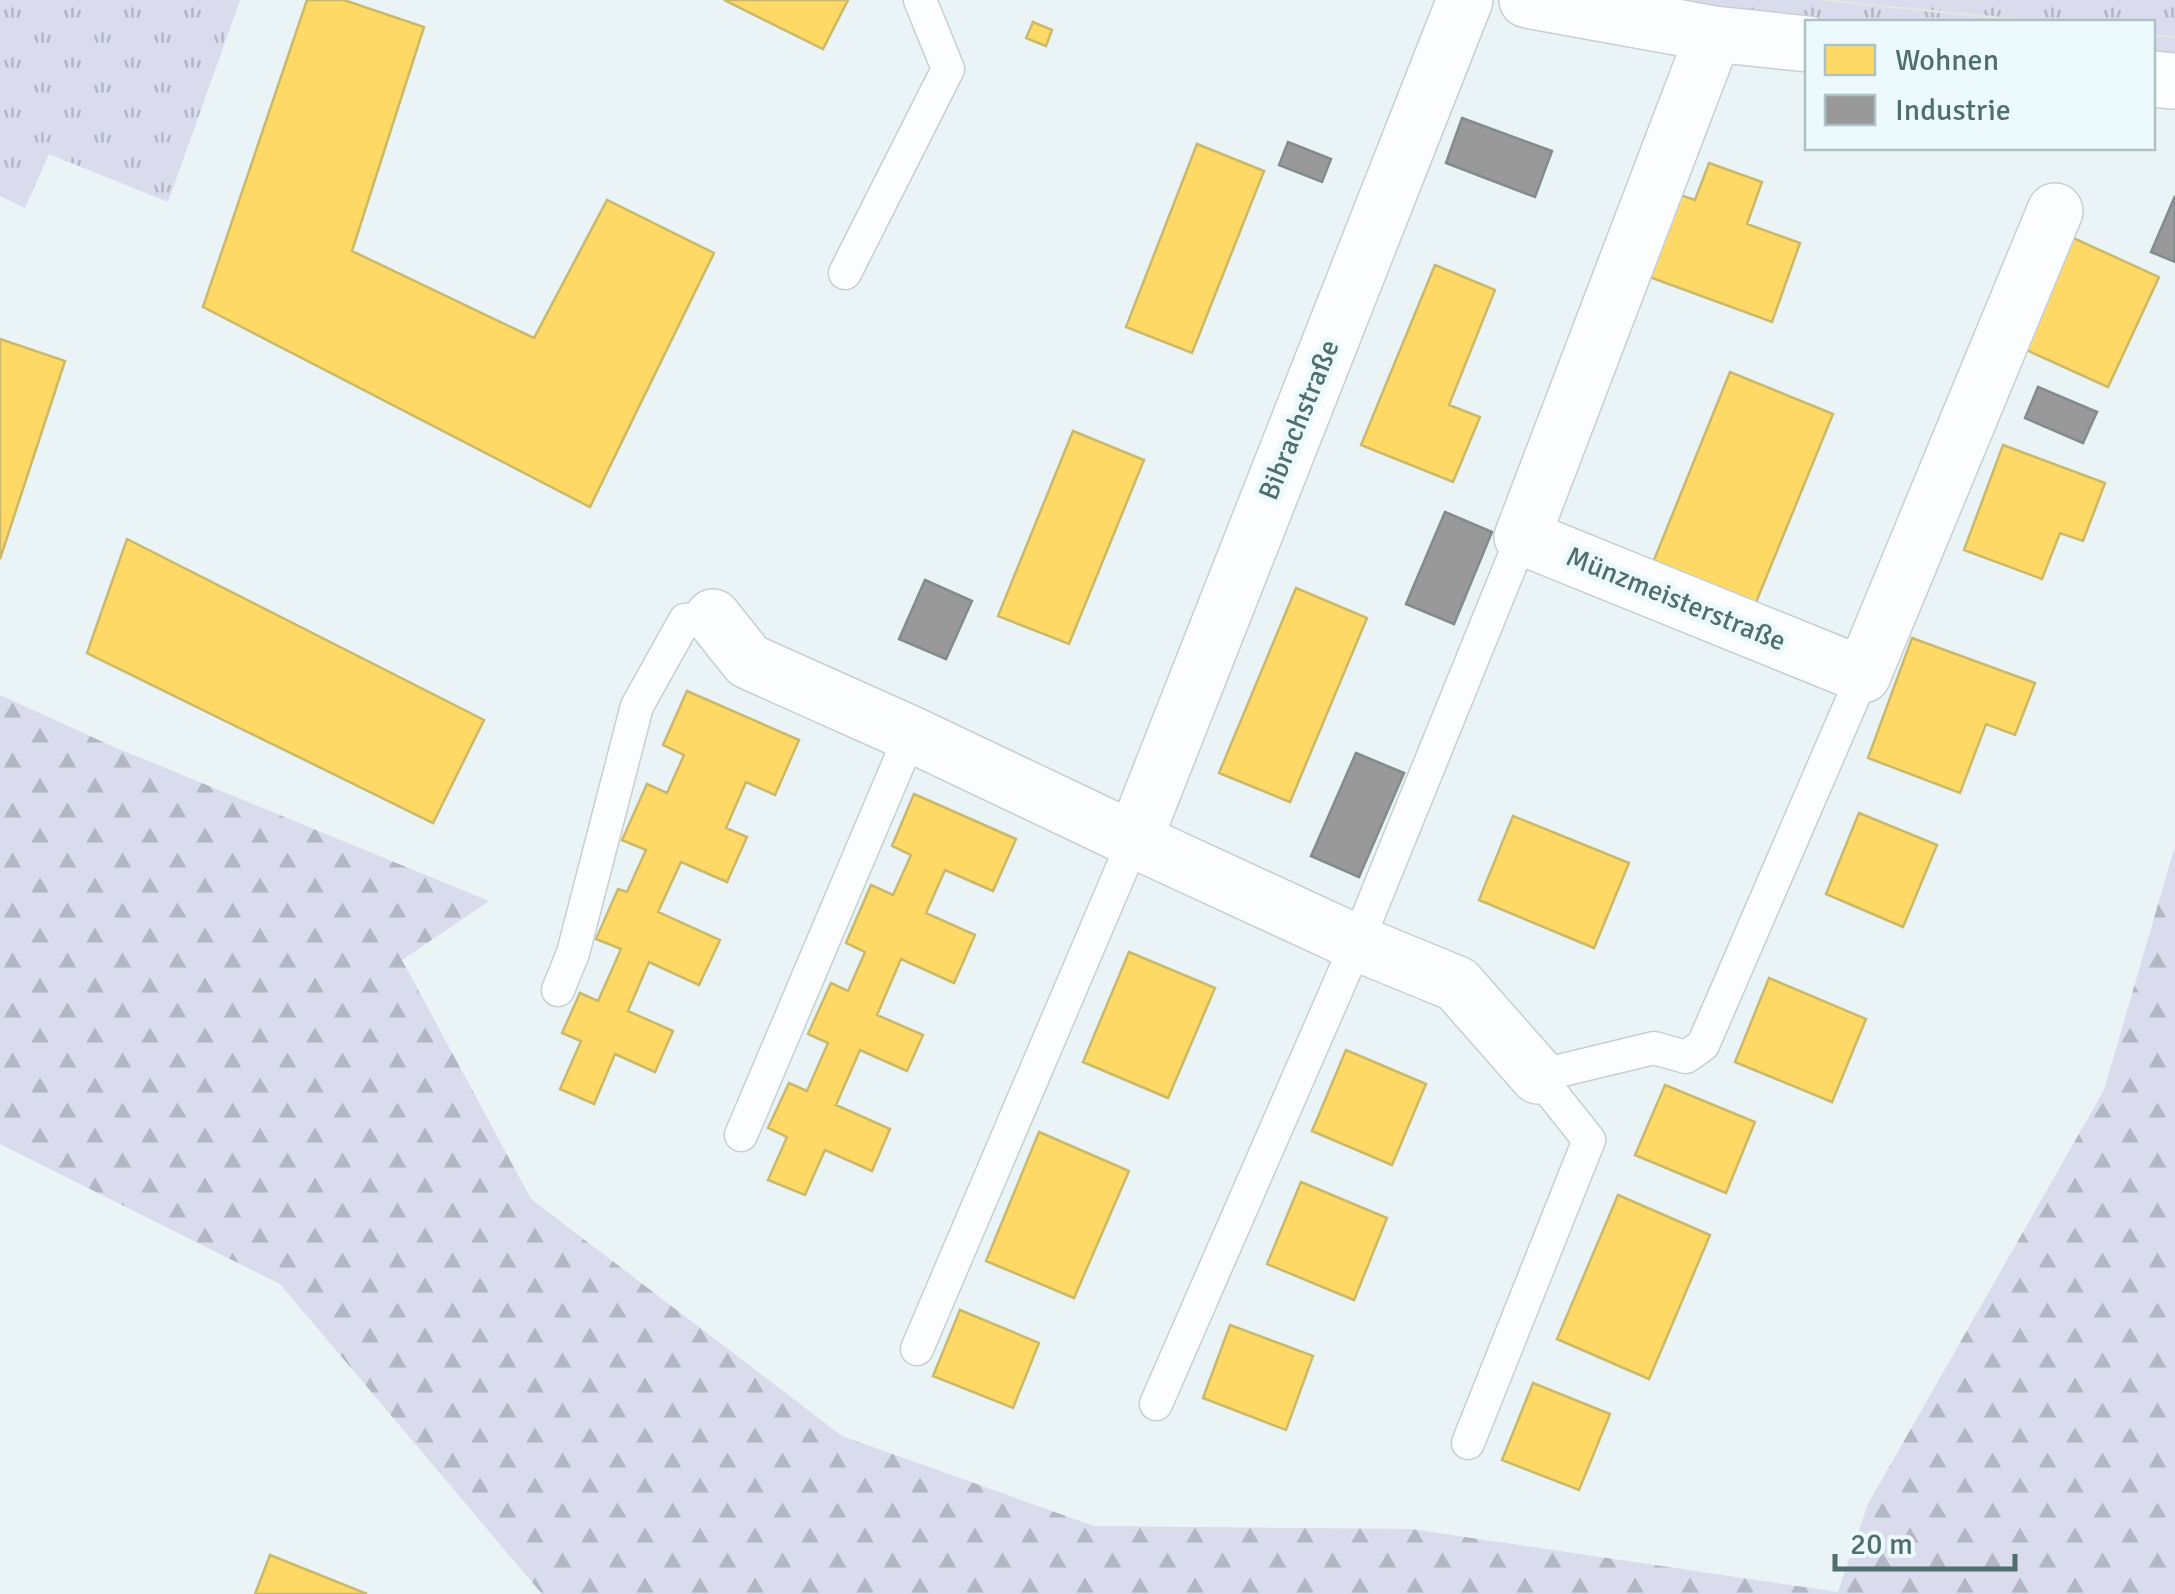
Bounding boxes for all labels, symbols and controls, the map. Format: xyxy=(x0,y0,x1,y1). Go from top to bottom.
legend xyxy=(1805,20,2155,150)
text: Wohnen xyxy=(1895,42,1999,79)
text: Industrie xyxy=(1895,92,2011,129)
street label: Bibrachstraße xyxy=(1251,335,1347,505)
street label: Münzmeisterstraße xyxy=(1561,539,1791,659)
scale bar xyxy=(1835,1509,2015,1571)
text: 20 m xyxy=(1850,1526,1913,1563)

